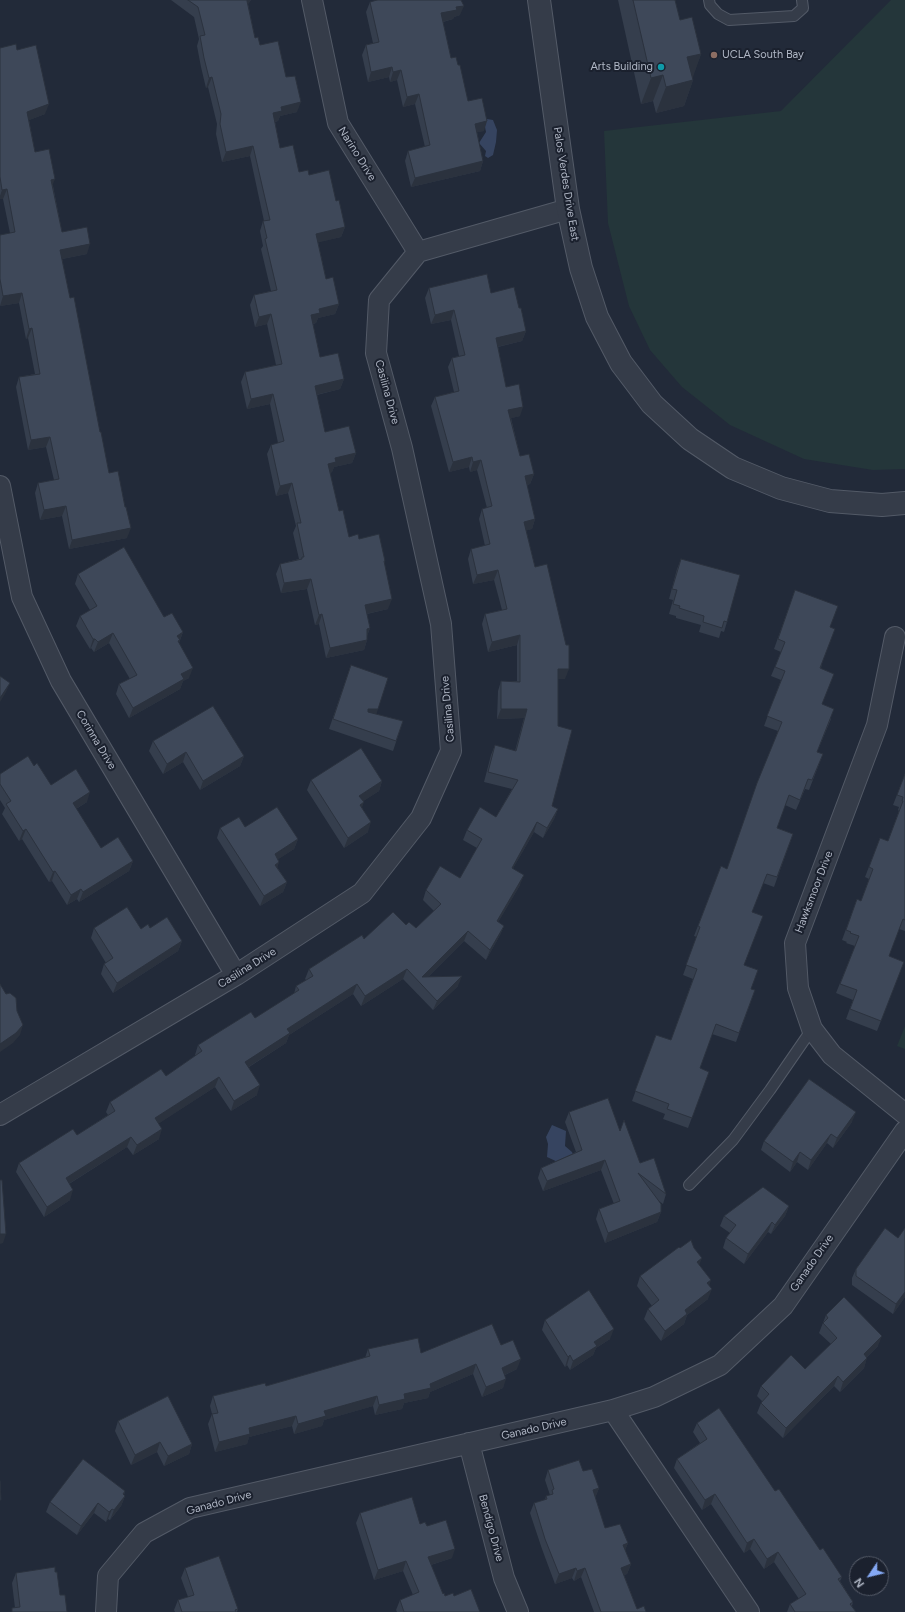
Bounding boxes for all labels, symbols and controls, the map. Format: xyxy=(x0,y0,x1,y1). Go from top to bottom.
place label: UCLA South Bay xyxy=(722,48,804,62)
marker: UCLA South Bay xyxy=(709,50,719,60)
place label: Arts Building xyxy=(590,60,653,74)
marker: Arts Building xyxy=(656,62,666,72)
street label: Narino Drive xyxy=(335,125,379,183)
street label: Palos Verdes Drive East xyxy=(550,126,582,242)
street label: Casilina Drive xyxy=(372,358,402,426)
street label: Casilina Drive xyxy=(439,676,457,742)
street label: Corinna Drive xyxy=(73,708,119,772)
street label: Hawksmoor Drive xyxy=(792,849,836,935)
street label: Casilina Drive xyxy=(215,945,279,991)
street label: Ganado Drive xyxy=(787,1232,837,1294)
street label: Ganado Drive xyxy=(500,1415,568,1443)
street label: Ganado Drive xyxy=(185,1488,253,1518)
street label: Bendigo Drive xyxy=(476,1493,506,1563)
north arrow xyxy=(849,1556,889,1596)
text: N xyxy=(852,1575,867,1590)

